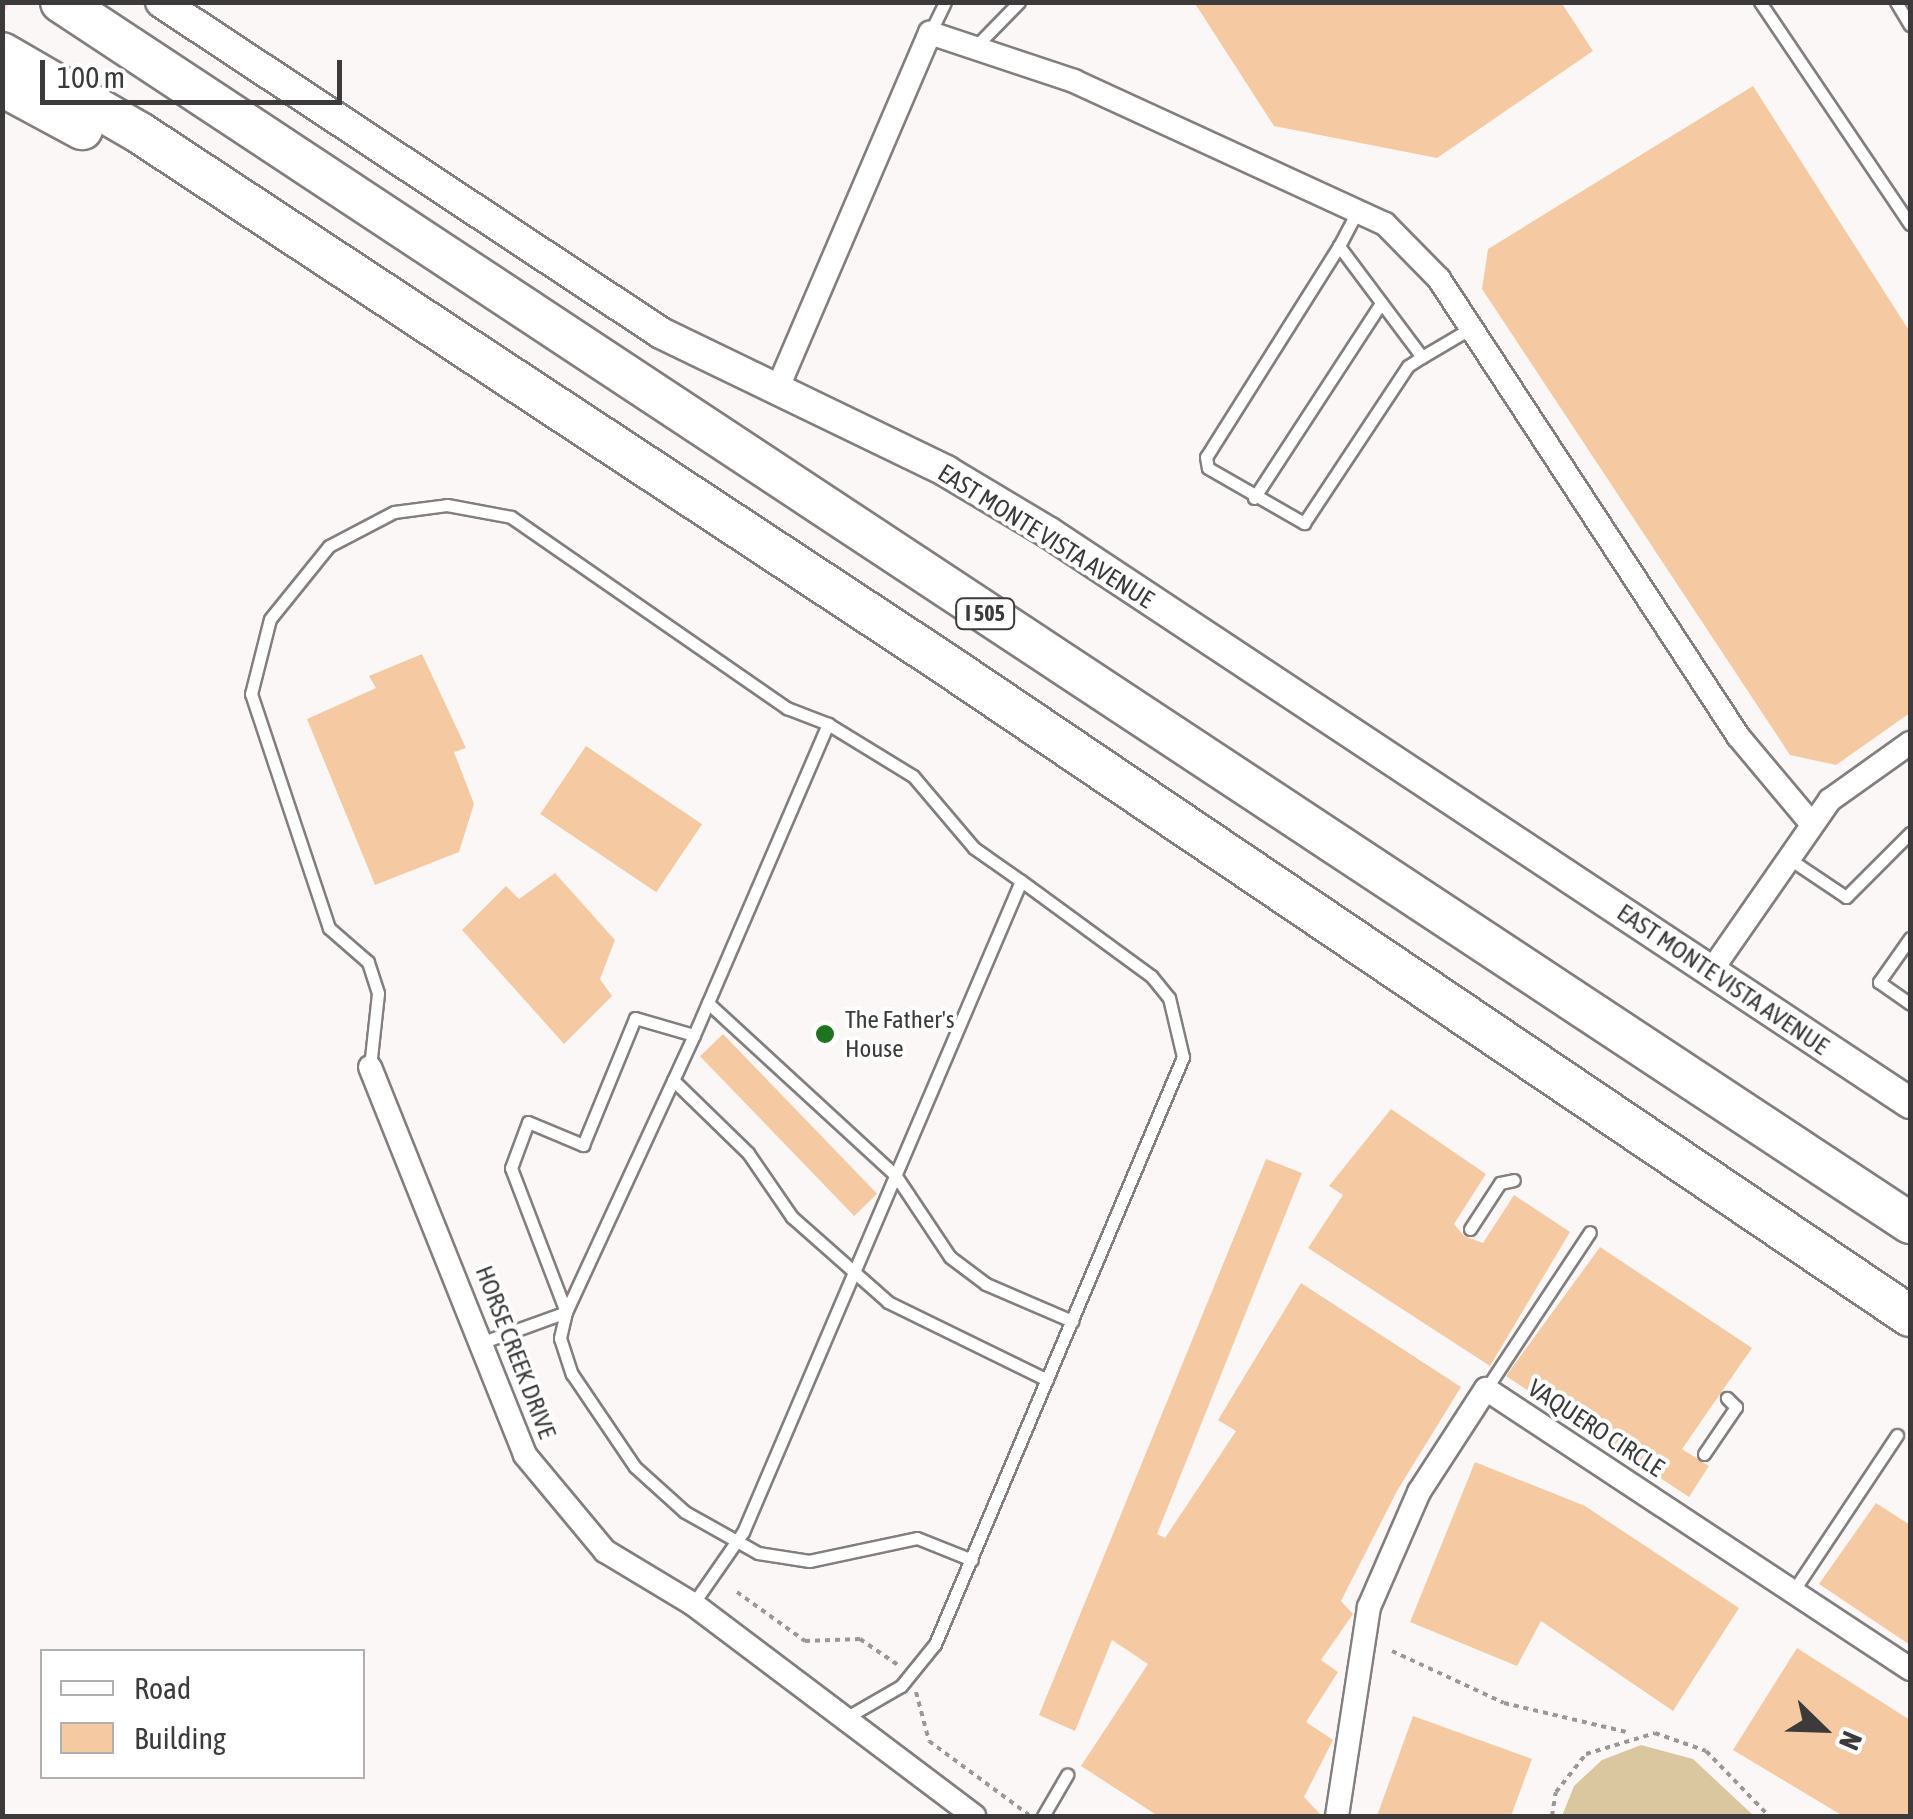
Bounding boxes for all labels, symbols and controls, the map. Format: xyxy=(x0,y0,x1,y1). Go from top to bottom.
scale bar xyxy=(45,40,348,102)
text: 100 m xyxy=(57,60,125,94)
street label: EAST MONTE VISTA AVENUE xyxy=(933,457,1159,615)
road number: I 505 xyxy=(955,597,1015,631)
street label: EAST MONTE VISTA AVENUE xyxy=(1612,897,1834,1061)
place label: The Father's House xyxy=(845,1005,955,1064)
marker: The Father's House xyxy=(814,1023,836,1045)
street label: HORSE CREEK DRIVE xyxy=(469,1261,563,1443)
street label: VAQUERO CIRCLE xyxy=(1523,1373,1669,1483)
legend xyxy=(40,1649,365,1779)
text: Road xyxy=(134,1671,191,1705)
north arrow xyxy=(1773,1679,1873,1779)
text: Building xyxy=(134,1721,226,1755)
text: N xyxy=(1833,1727,1869,1755)

